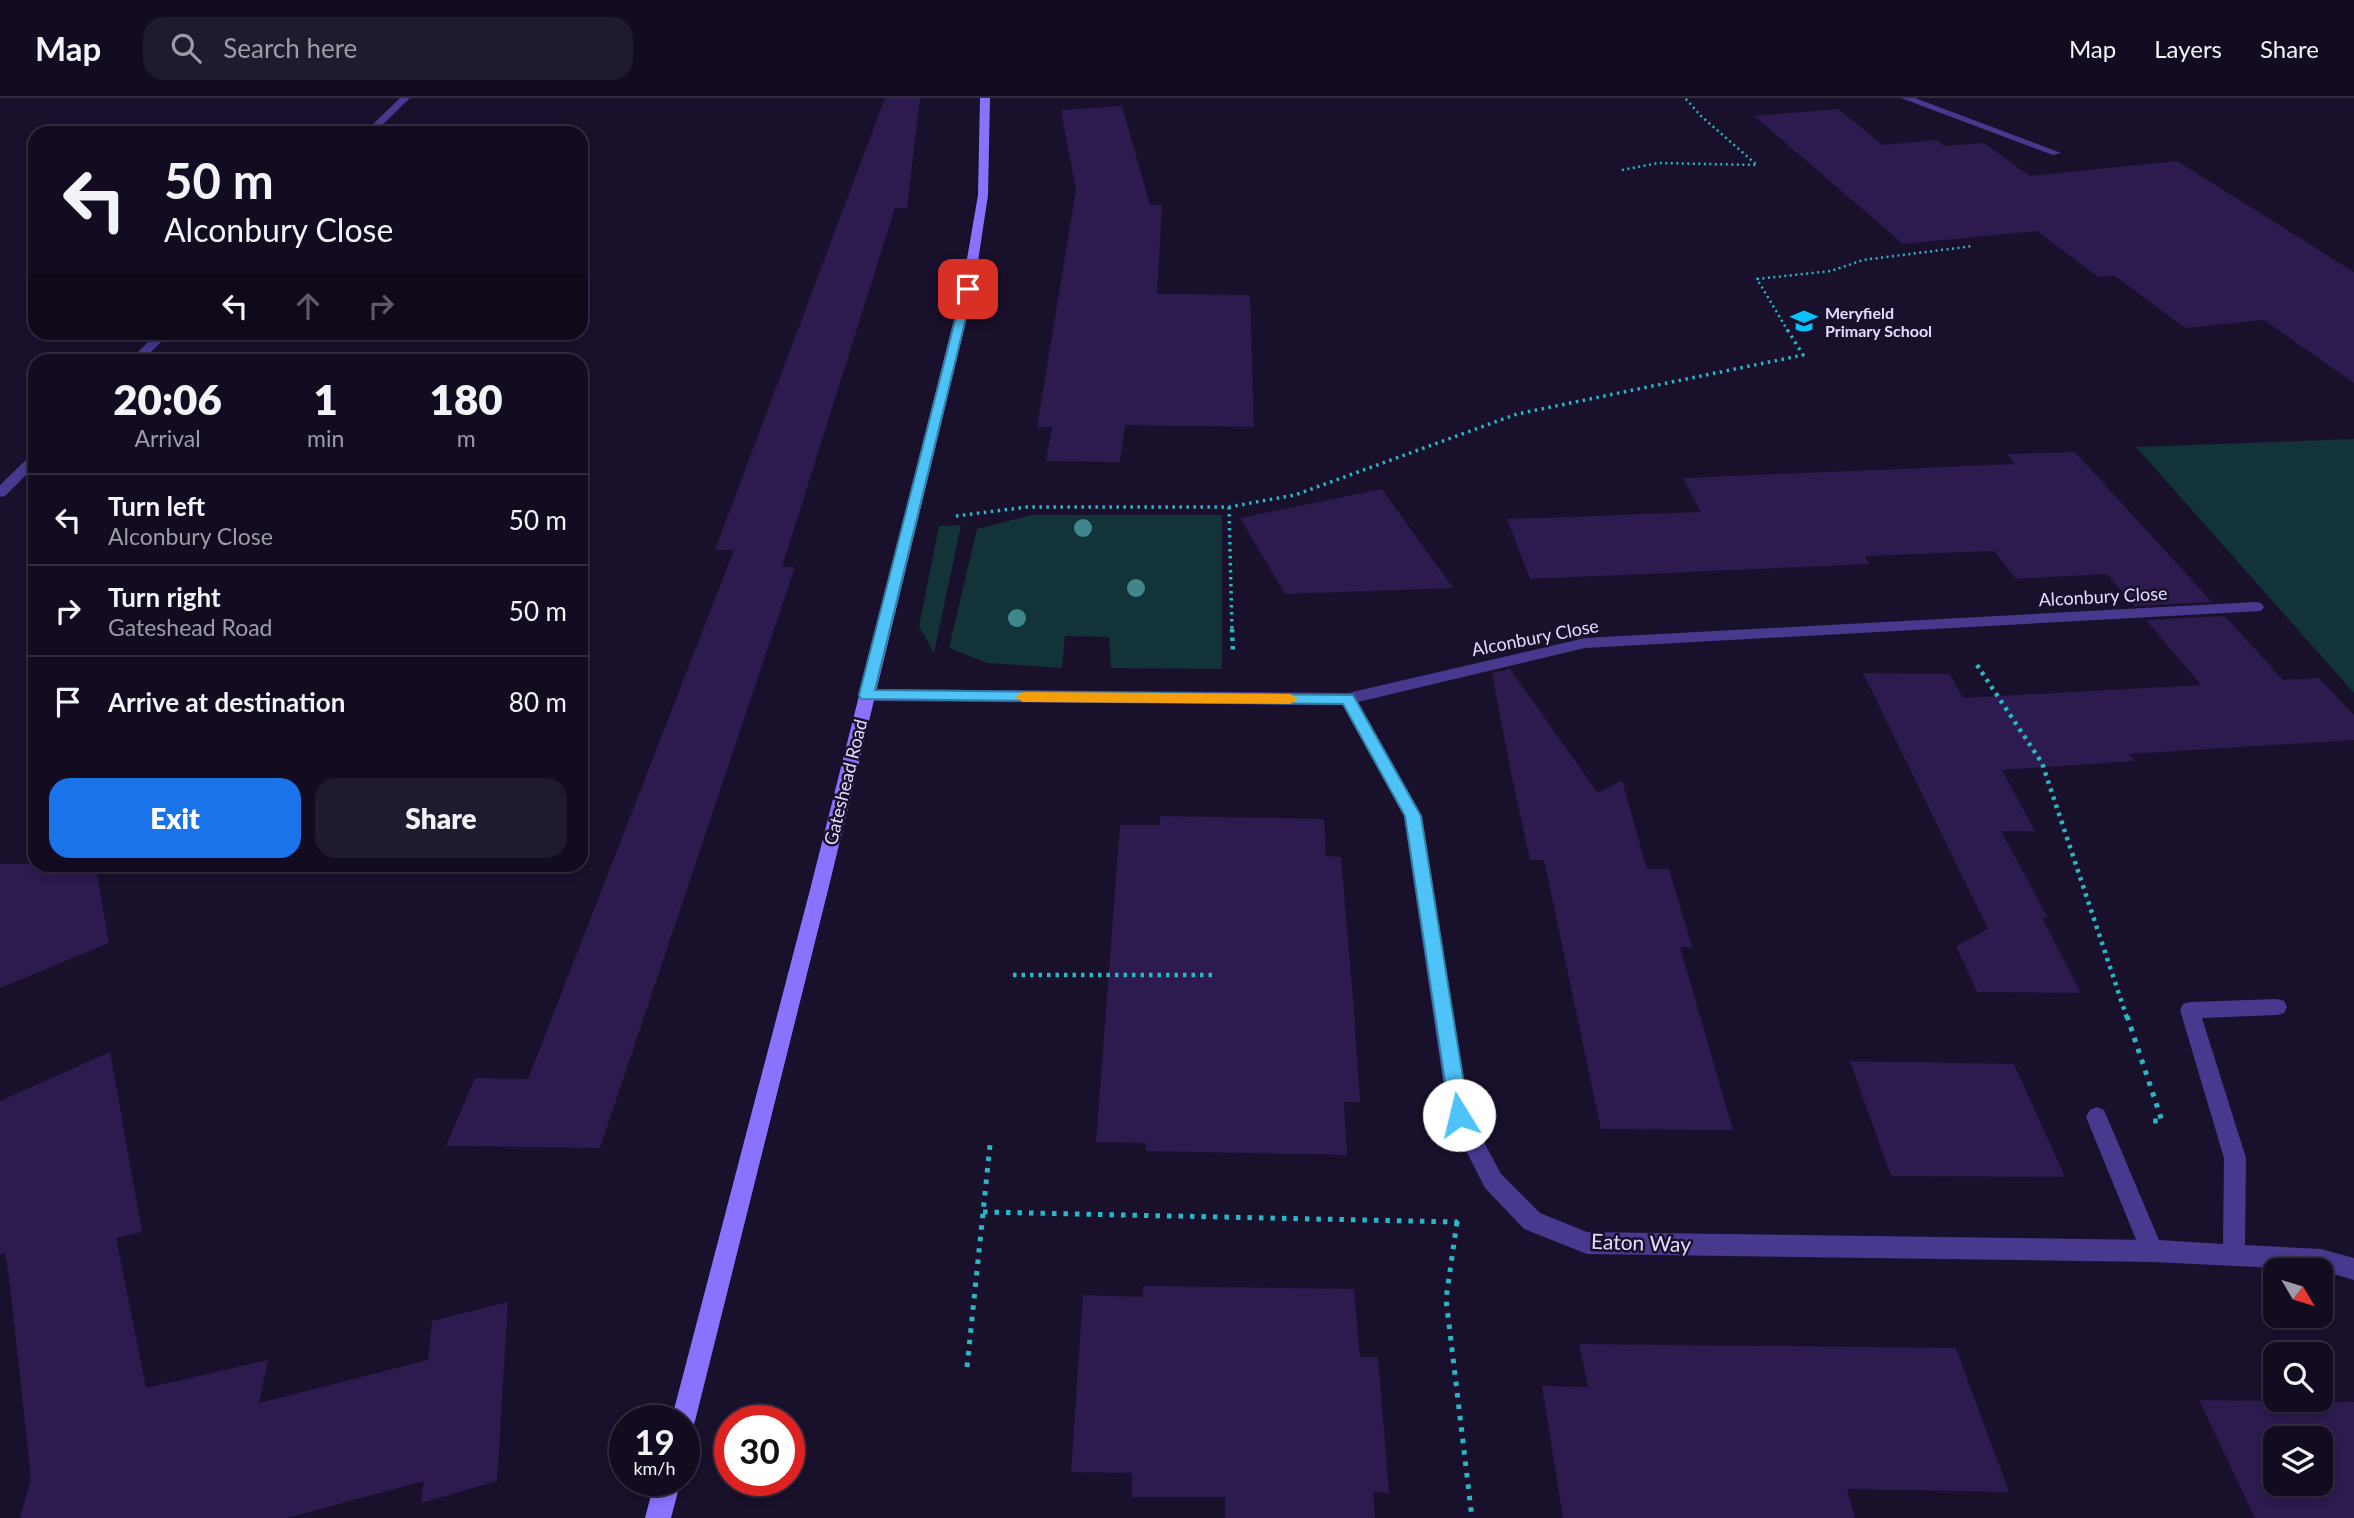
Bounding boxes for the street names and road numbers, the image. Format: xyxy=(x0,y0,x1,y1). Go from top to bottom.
street label: Alconbury Close xyxy=(2038,582,2168,610)
street label: Alconbury Close xyxy=(1470,614,1600,660)
street label: Gateshead Road xyxy=(819,717,871,847)
street label: Eaton Way xyxy=(1591,1228,1692,1256)

